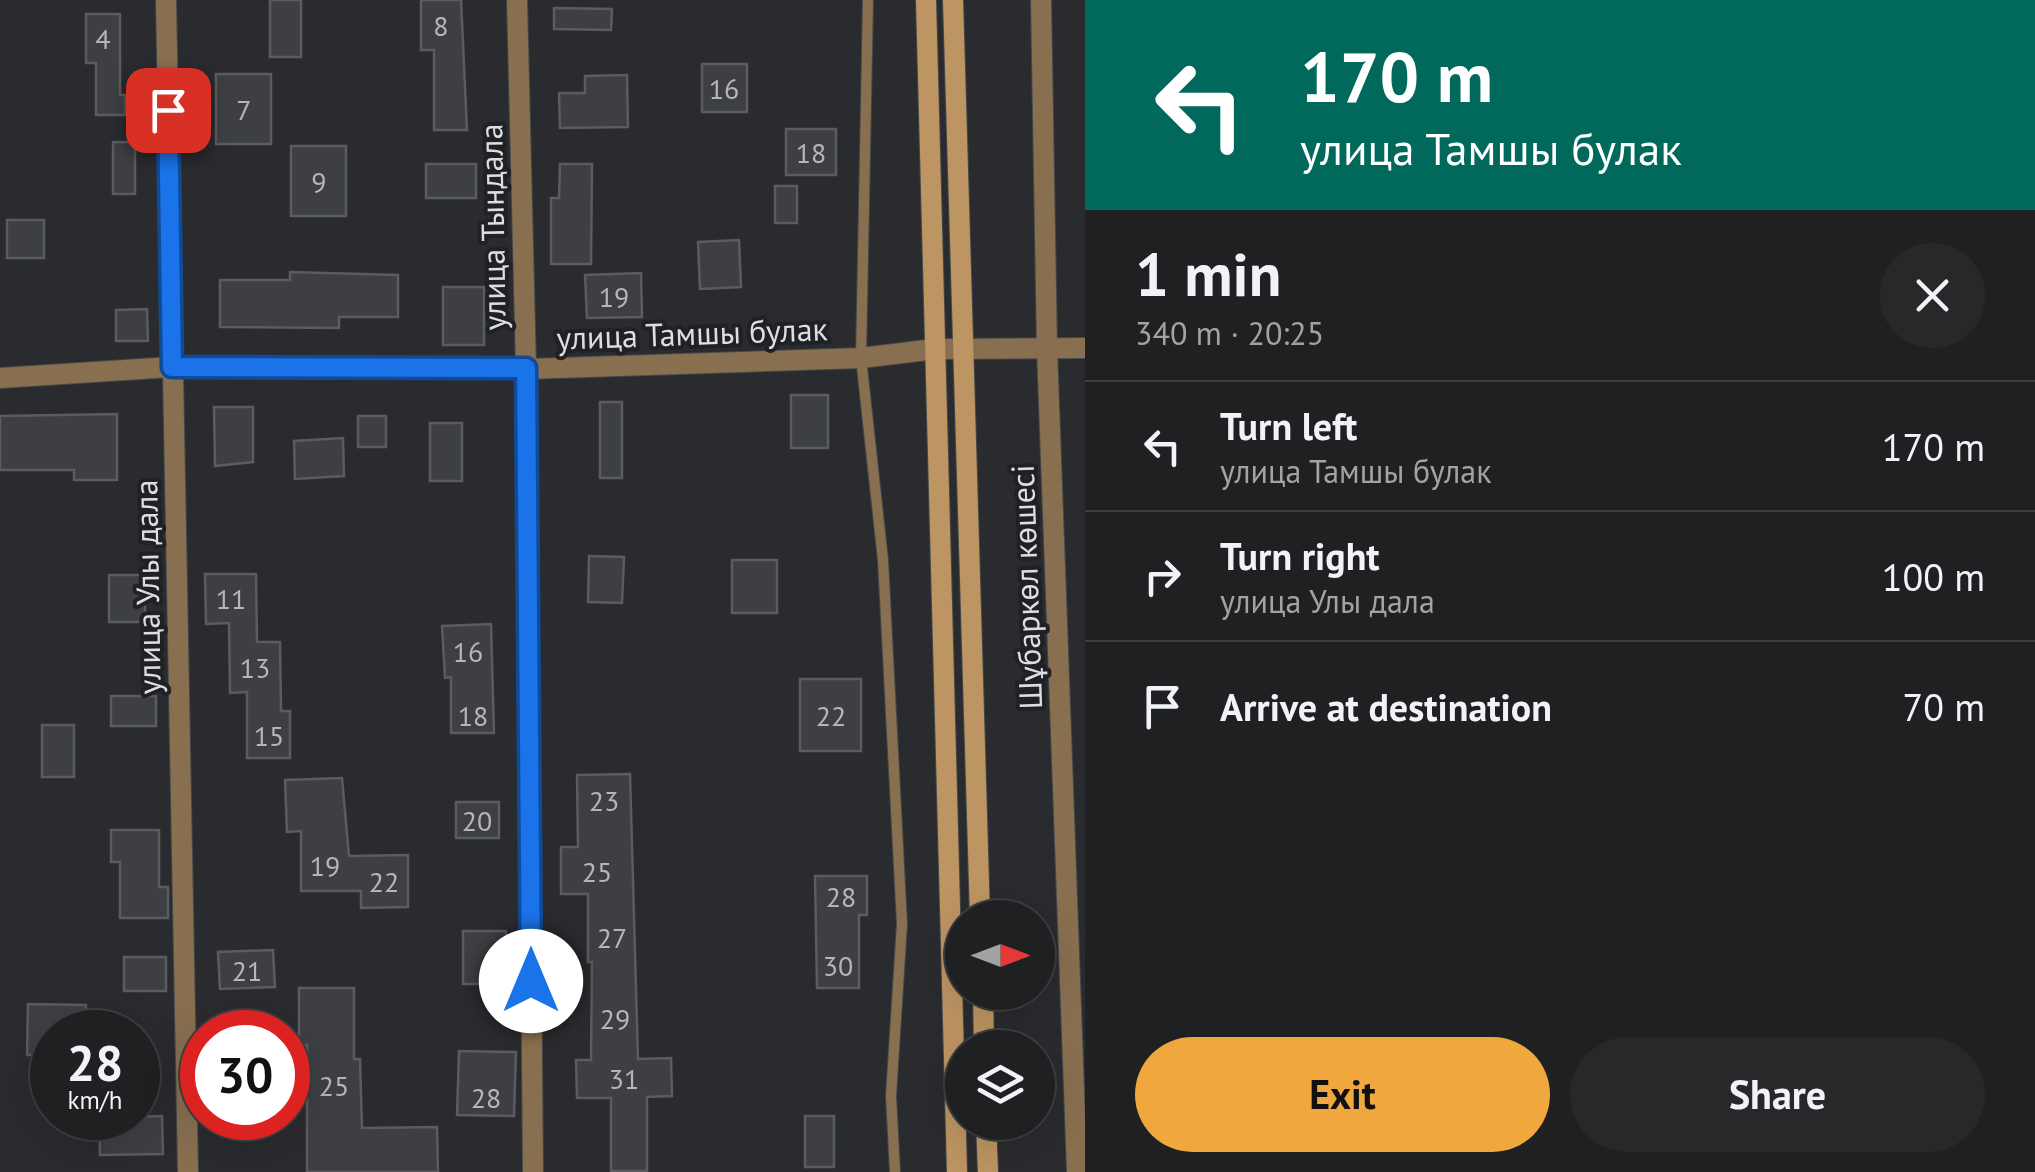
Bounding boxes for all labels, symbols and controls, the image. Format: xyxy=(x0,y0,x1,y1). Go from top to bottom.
house number: 8 xyxy=(433,7,449,44)
house number: 4 xyxy=(95,20,111,57)
text: 170 m xyxy=(1300,31,1493,121)
icon: left xyxy=(1135,40,1265,170)
pin xyxy=(126,68,211,153)
house number: 16 xyxy=(709,70,739,107)
icon: arrive xyxy=(141,83,196,138)
house number: 7 xyxy=(236,91,252,128)
text: улица Тамшы булак xyxy=(1300,119,1682,177)
street label: улица Тындала xyxy=(469,123,515,331)
house number: 18 xyxy=(796,134,826,171)
house number: 9 xyxy=(311,163,327,200)
text: 1 min xyxy=(1135,235,1281,313)
button: close xyxy=(1880,243,1985,348)
house number: 19 xyxy=(599,278,629,315)
street label: улица Тамшы булак xyxy=(556,307,829,359)
text: 340 m · 20:25 xyxy=(1135,312,1324,354)
text: Turn left xyxy=(1220,401,1357,450)
icon: left xyxy=(1135,419,1190,474)
text: 170 m xyxy=(1882,422,1985,471)
text: улица Тамшы булак xyxy=(1220,450,1491,492)
street label: Шұбаркөл көшесі xyxy=(1001,464,1051,710)
street label: улица Улы дала xyxy=(124,479,170,695)
text: Turn right xyxy=(1220,531,1380,580)
icon: right xyxy=(1135,549,1190,604)
text: 100 m xyxy=(1882,552,1985,601)
house number: 11 xyxy=(216,580,246,617)
text: улица Улы дала xyxy=(1220,580,1435,622)
house number: 16 xyxy=(453,633,483,670)
house number: 13 xyxy=(240,649,270,686)
icon: arrive xyxy=(1135,679,1190,734)
text: Arrive at destination xyxy=(1220,682,1552,731)
text: 70 m xyxy=(1903,682,1985,731)
house number: 18 xyxy=(458,697,488,734)
house number: 22 xyxy=(816,697,846,734)
house number: 15 xyxy=(254,717,284,754)
house number: 23 xyxy=(589,782,619,819)
house number: 20 xyxy=(462,802,492,839)
house number: 19 xyxy=(310,847,340,884)
house number: 25 xyxy=(582,853,612,890)
house number: 22 xyxy=(369,863,399,900)
house number: 28 xyxy=(826,878,856,915)
north arrow xyxy=(945,900,1055,1010)
map controls xyxy=(945,900,1055,1140)
house number: 27 xyxy=(597,919,627,956)
position arrow xyxy=(479,929,583,1033)
house number: 30 xyxy=(823,947,853,984)
house number: 21 xyxy=(232,952,262,989)
house number: 29 xyxy=(600,1000,630,1037)
speed limit sign: 30 xyxy=(180,1010,310,1140)
text: 28 xyxy=(67,1030,123,1095)
button: layers xyxy=(945,1030,1055,1140)
button: Exit xyxy=(1135,1037,1550,1152)
button: Share xyxy=(1570,1037,1985,1152)
house number: 31 xyxy=(609,1060,639,1097)
house number: 25 xyxy=(319,1067,349,1104)
house number: 28 xyxy=(471,1079,501,1116)
text: km/h xyxy=(68,1084,122,1116)

